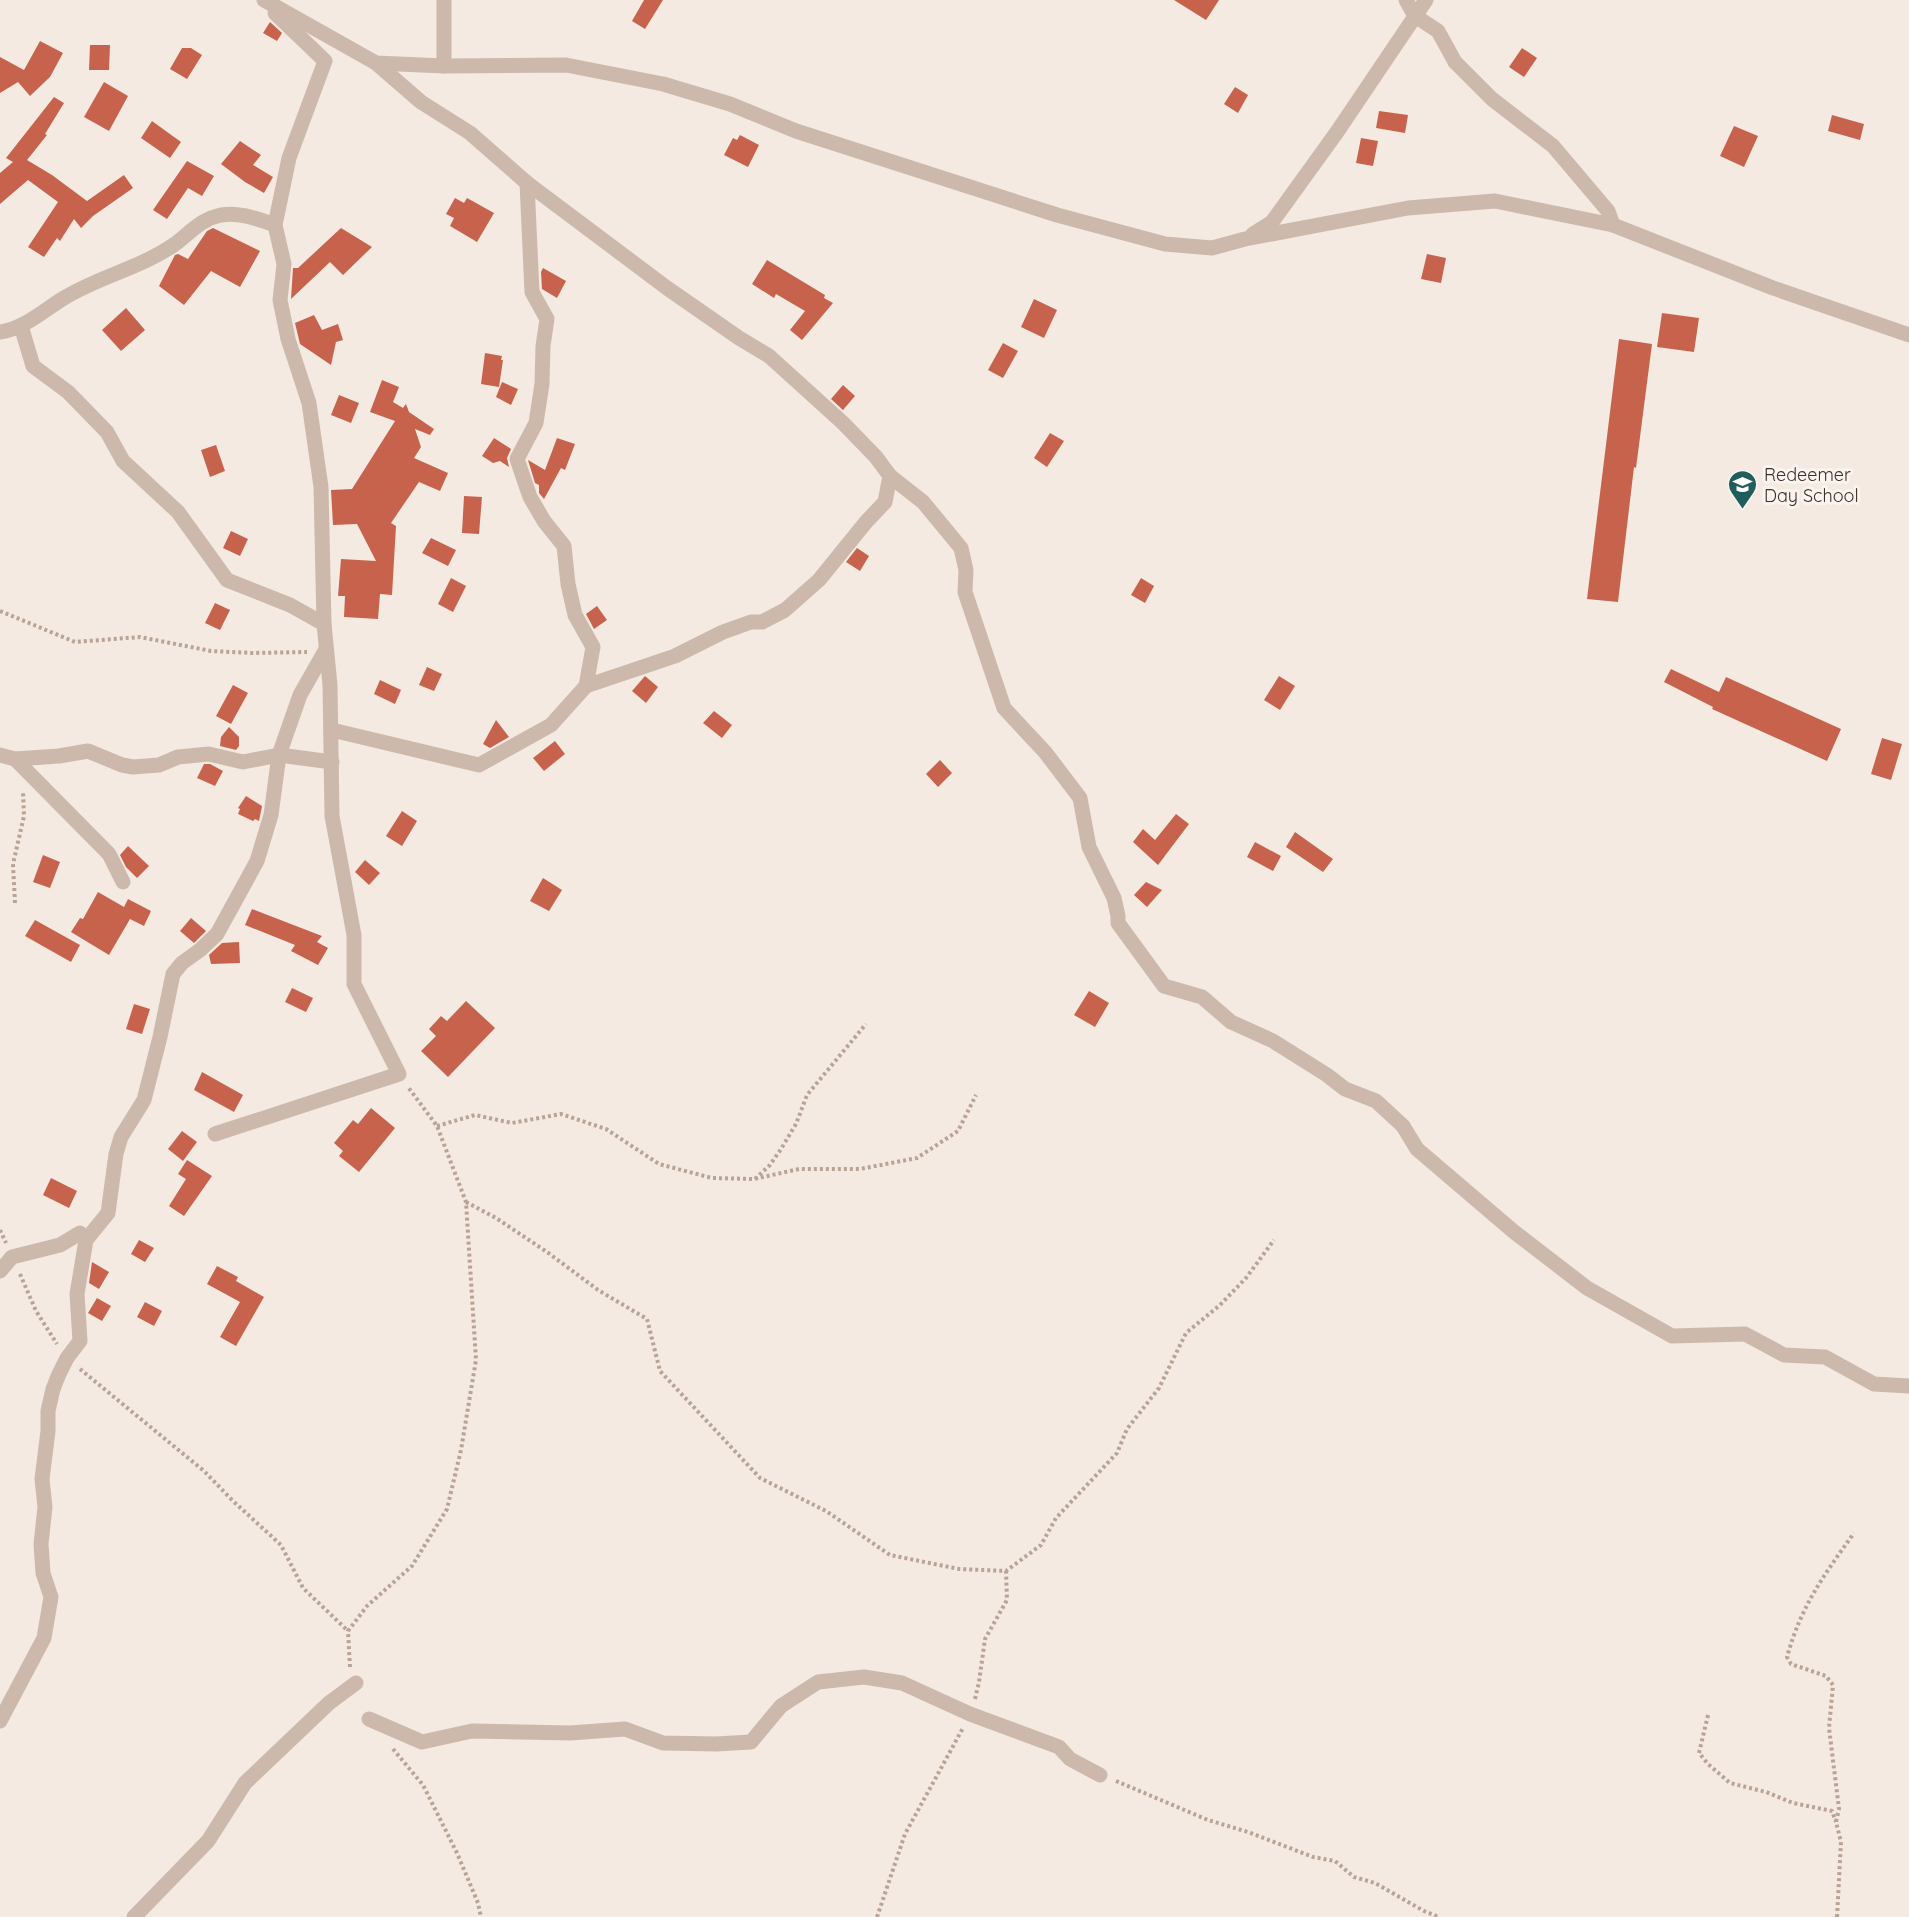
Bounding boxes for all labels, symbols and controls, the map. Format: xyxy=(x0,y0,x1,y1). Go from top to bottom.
place label: Redeemer Day School xyxy=(1764,463,1859,507)
school or university icon: Redeemer Day School xyxy=(1727,468,1759,510)

